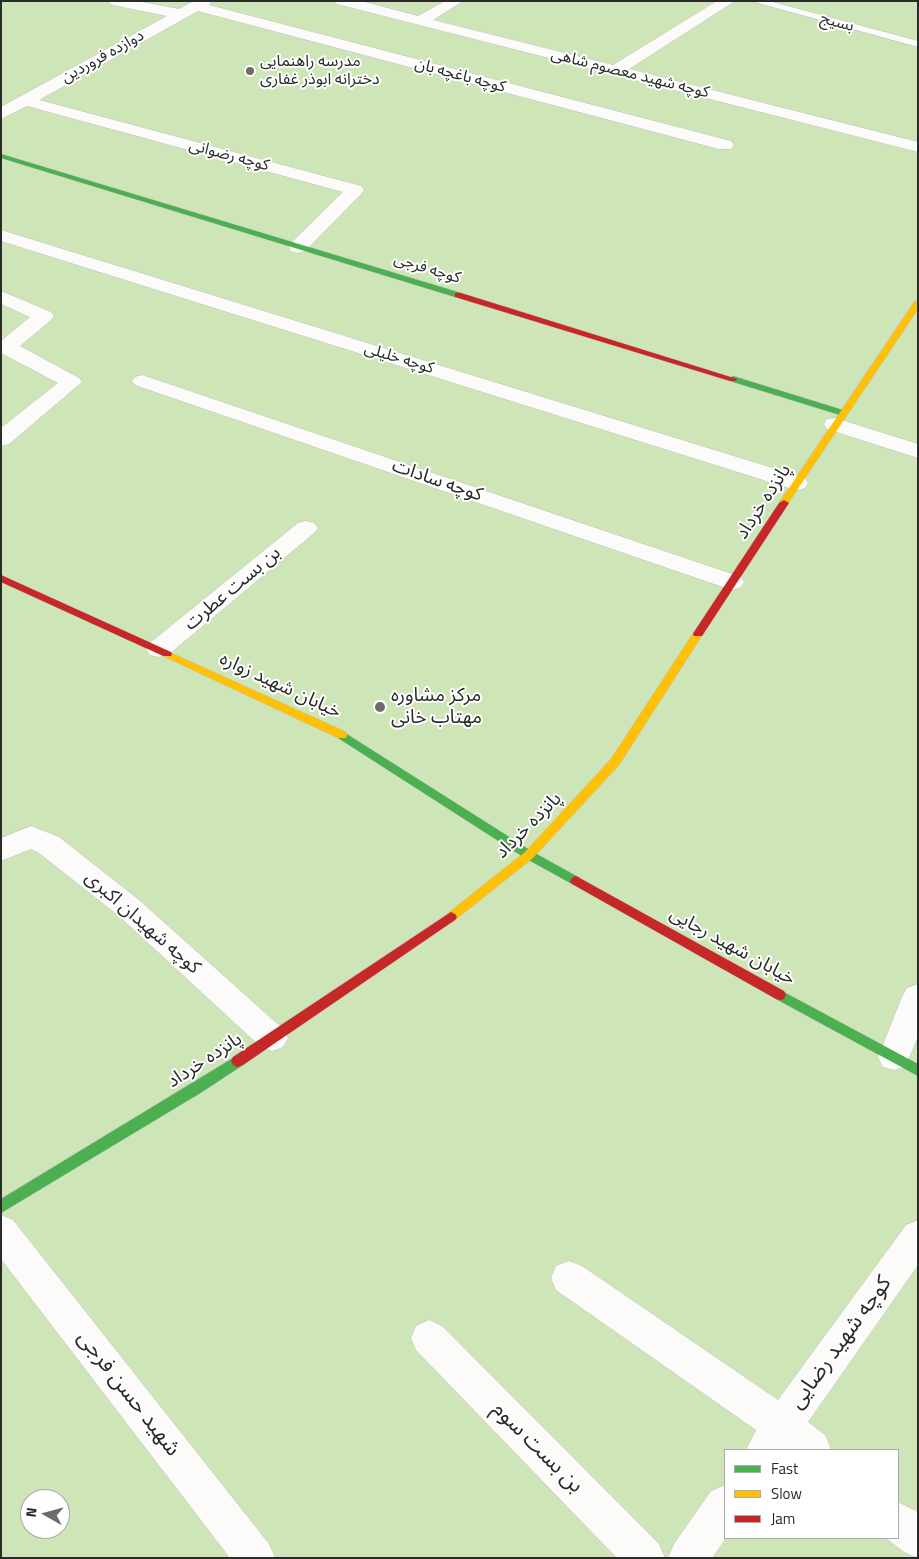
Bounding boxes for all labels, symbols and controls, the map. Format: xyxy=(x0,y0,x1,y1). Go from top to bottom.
street label: بسیج xyxy=(818,9,856,37)
street label: دوازده فروردین xyxy=(58,26,148,88)
street label: کوچه شهید معصوم شاهی xyxy=(549,45,711,103)
place label: مدرسه راهنمایی دخترانه ابوذر غفاری xyxy=(260,52,380,90)
street label: کوچه باغچه بان xyxy=(412,55,508,97)
marker: مدرسه راهنمایی دخترانه ابوذر غفاری xyxy=(244,65,256,77)
street label: کوچه رضوانی xyxy=(187,136,271,176)
street label: کوچه فرجی xyxy=(391,250,463,288)
street label: کوچه خلیلی xyxy=(362,339,436,379)
street label: کوچه سادات xyxy=(389,455,485,507)
street label: پانزده خرداد xyxy=(731,460,797,544)
street label: بن بست عطرت xyxy=(180,542,286,636)
street label: خیابان شهید زواره xyxy=(216,648,344,724)
place label: مرکز مشاوره مهتاب خانی xyxy=(391,685,482,729)
marker: مرکز مشاوره مهتاب خانی xyxy=(373,700,387,714)
street label: پانزده خرداد xyxy=(491,788,567,864)
street label: کوچه شهیدان اکبری xyxy=(80,867,204,979)
street label: خیابان شهید رجایی xyxy=(665,903,799,991)
street label: پانزده خرداد xyxy=(163,1028,247,1094)
street label: کوچه شهید رضایی xyxy=(784,1272,898,1414)
street label: شهید حسن فرجی xyxy=(71,1326,185,1462)
street label: بن بست سوم xyxy=(486,1397,588,1499)
legend xyxy=(724,1449,899,1539)
text: Fast xyxy=(771,1457,798,1480)
text: Slow xyxy=(771,1482,802,1505)
north arrow xyxy=(20,1489,70,1539)
text: N xyxy=(20,1506,42,1518)
text: Jam xyxy=(771,1507,795,1530)

